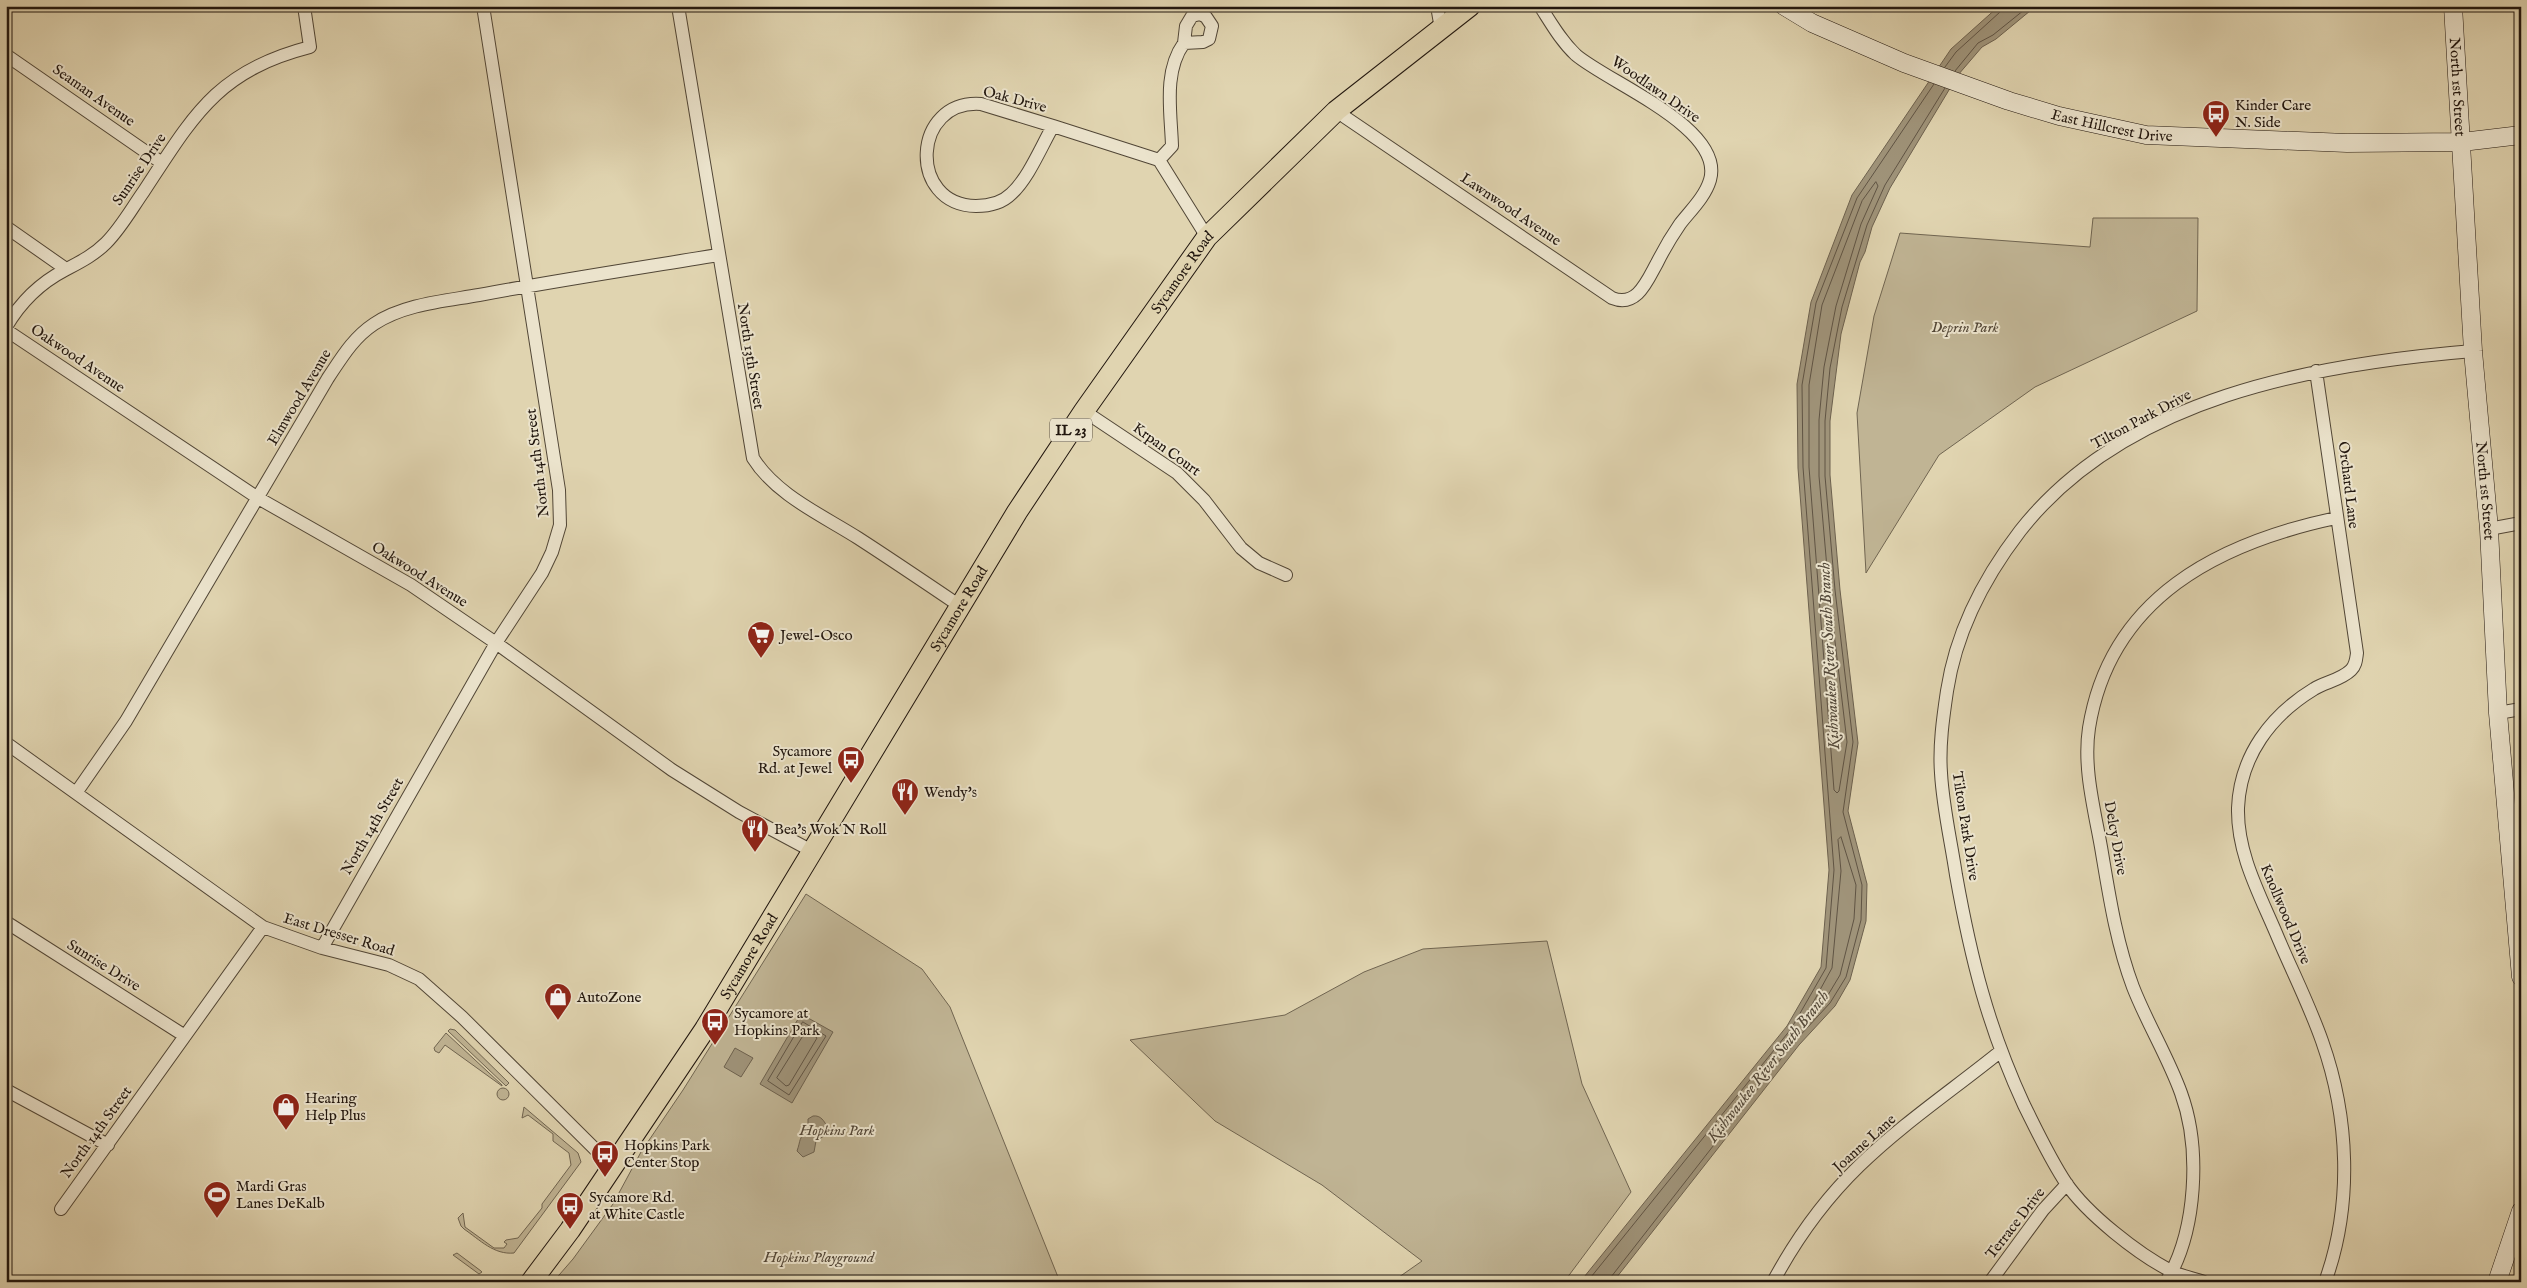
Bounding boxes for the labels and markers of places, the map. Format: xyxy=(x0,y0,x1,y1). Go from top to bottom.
place label: Kinder Care N. Side xyxy=(2235,96,2311,132)
bus stop icon: Kinder Care N. Side xyxy=(2201,99,2231,138)
supermarket icon: Jewel-Osco xyxy=(746,620,776,659)
place label: Jewel-Osco xyxy=(778,626,853,645)
place label: Sycamore Rd. at Jewel xyxy=(758,742,833,778)
bus stop icon: Sycamore Rd. at Jewel xyxy=(836,745,866,784)
restaurant icon: Wendy's xyxy=(890,777,920,816)
place label: Wendy's xyxy=(924,783,977,802)
restaurant icon: Bea's Wok N Roll xyxy=(740,814,770,853)
place label: Bea's Wok N Roll xyxy=(774,820,887,839)
shop icon: AutoZone xyxy=(543,982,573,1021)
place label: AutoZone xyxy=(576,988,642,1007)
place label: Sycamore at Hopkins Park xyxy=(734,1004,821,1040)
bus stop icon: Sycamore at Hopkins Park xyxy=(700,1007,730,1046)
place label: Hearing Help Plus xyxy=(305,1089,366,1125)
shop icon: Hearing Help Plus xyxy=(271,1092,301,1131)
place label: Hopkins Park Center Stop xyxy=(624,1136,711,1172)
bus stop icon: Hopkins Park Center Stop xyxy=(590,1139,620,1178)
place label: Mardi Gras Lanes DeKalb xyxy=(236,1177,325,1213)
sports icon: Mardi Gras Lanes DeKalb xyxy=(202,1180,232,1219)
place label: Sycamore Rd. at White Castle xyxy=(589,1188,685,1224)
bus stop icon: Sycamore Rd. at White Castle xyxy=(555,1191,585,1230)

